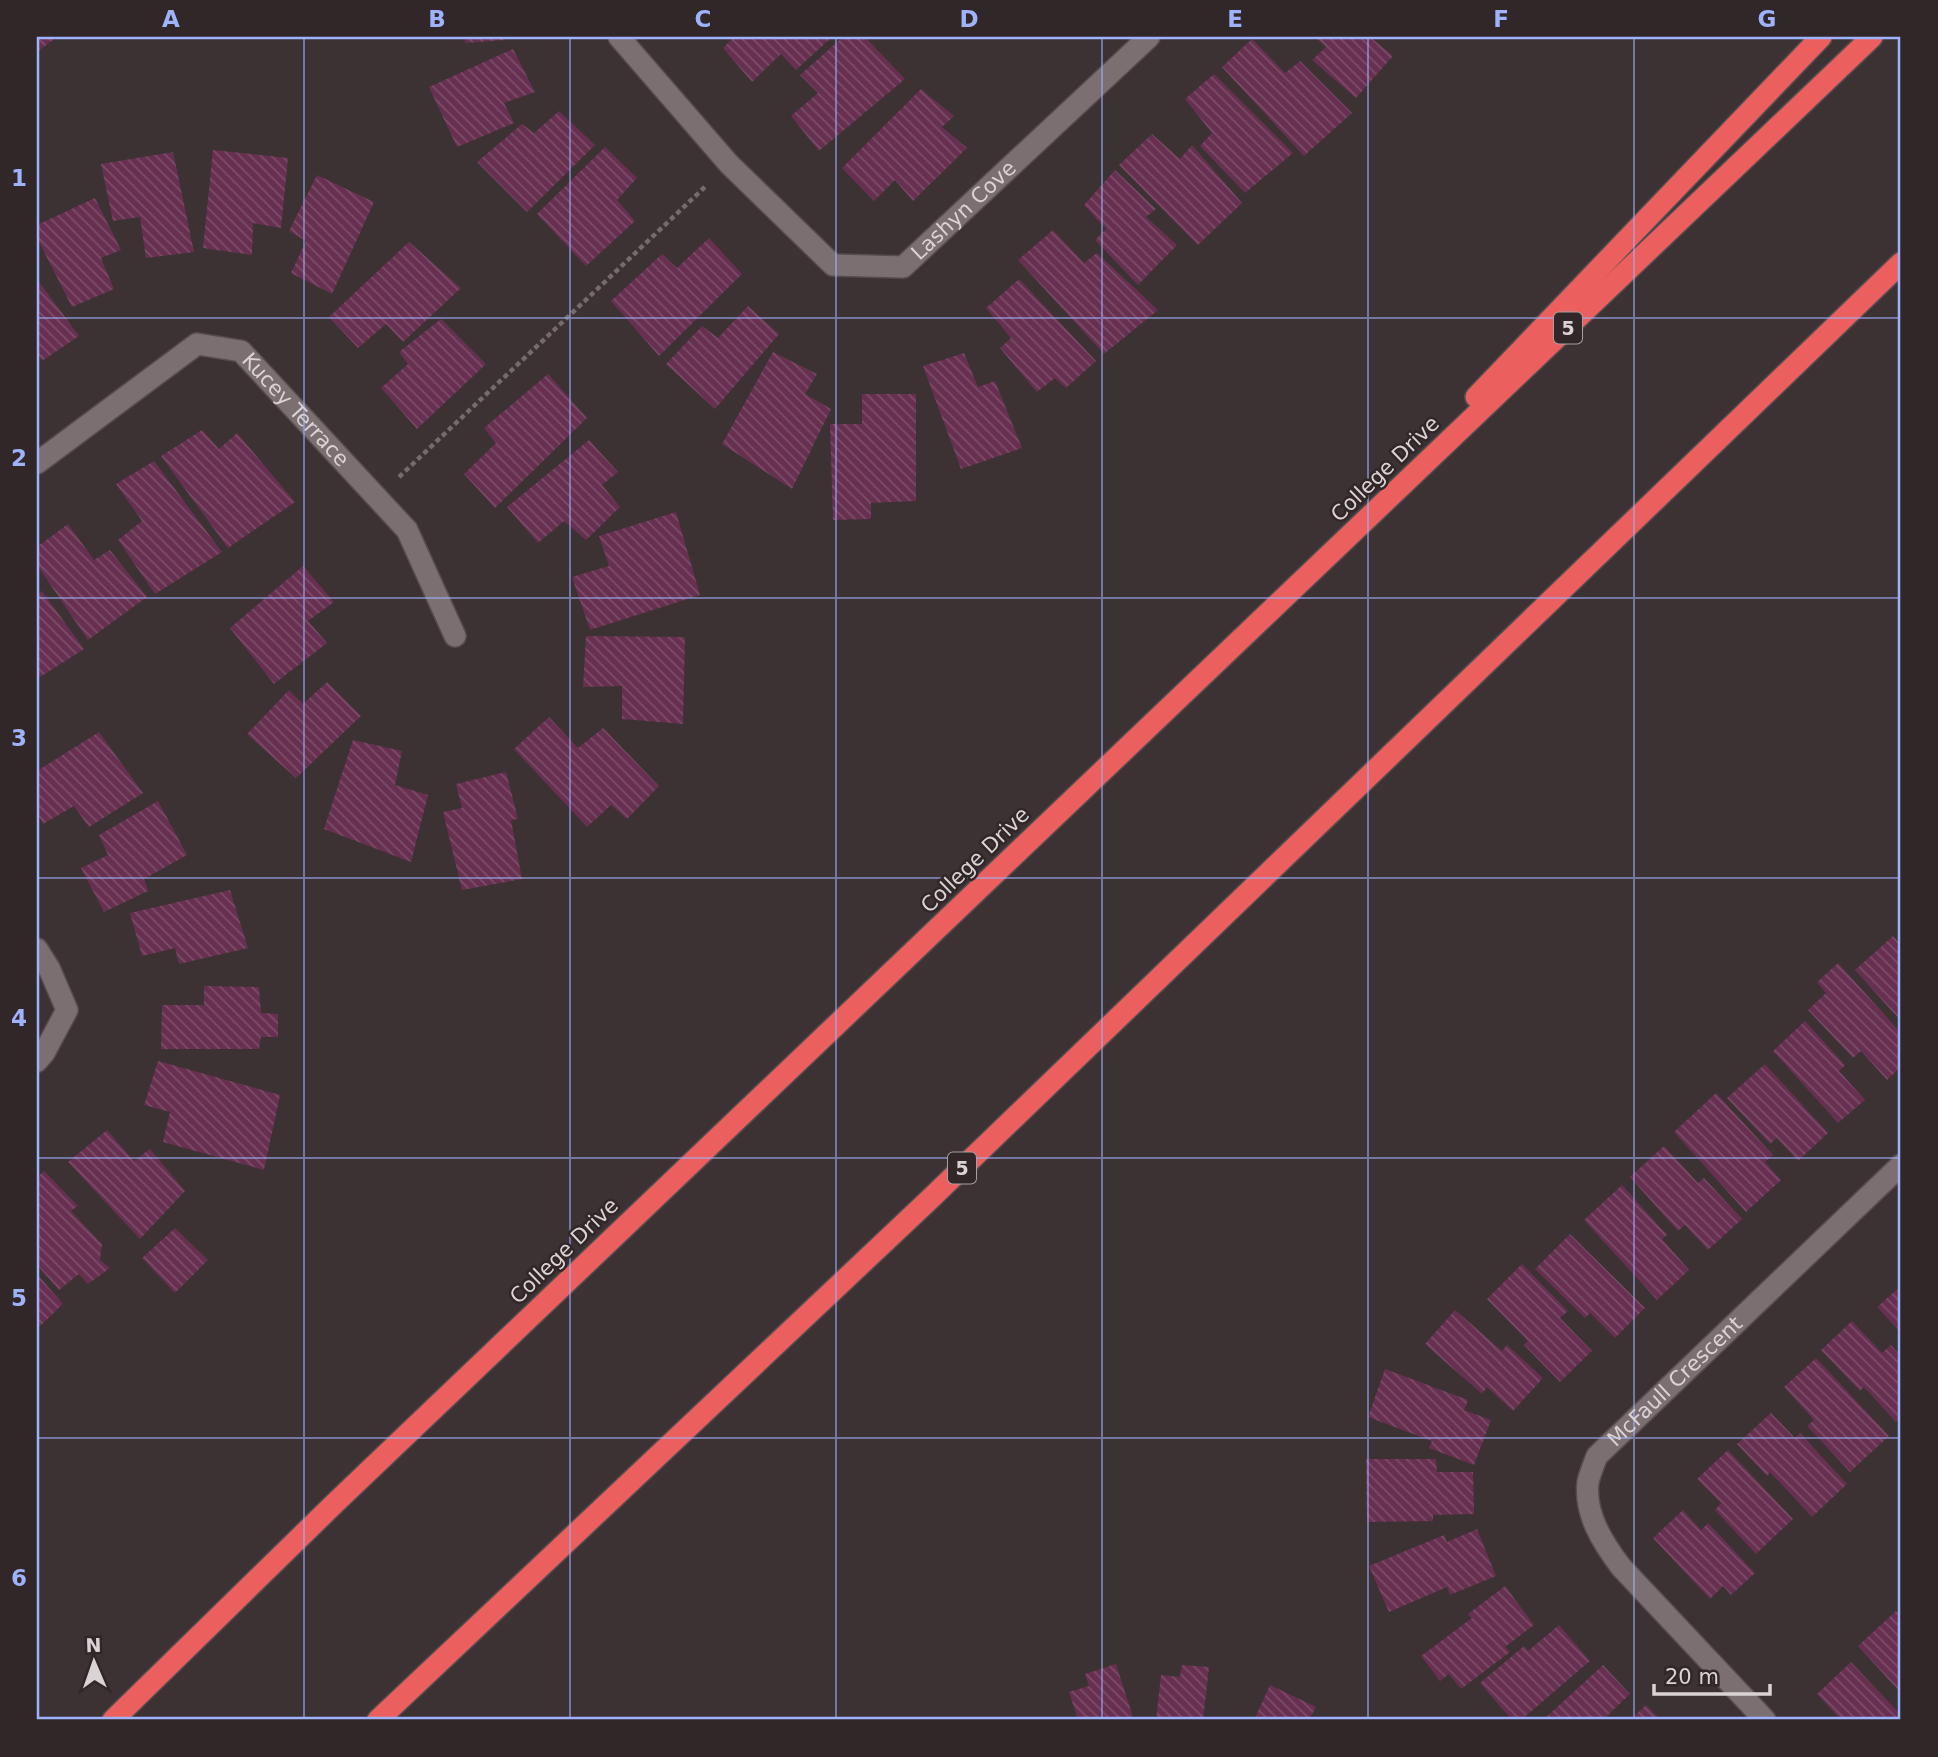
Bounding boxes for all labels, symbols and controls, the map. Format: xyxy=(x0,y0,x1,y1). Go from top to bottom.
text: A xyxy=(162,6,180,32)
text: B xyxy=(428,6,446,32)
text: C xyxy=(695,6,711,32)
text: D xyxy=(959,6,979,32)
text: E xyxy=(1227,6,1243,32)
text: F xyxy=(1493,6,1509,32)
text: G xyxy=(1758,6,1776,32)
street label: Lashyn Cove xyxy=(906,156,1021,265)
text: 1 xyxy=(11,165,27,191)
road number: 5 xyxy=(1554,312,1582,344)
street label: Kucey Terrace xyxy=(237,348,354,471)
street label: College Drive xyxy=(1326,411,1444,527)
text: 2 xyxy=(11,445,27,471)
text: 3 xyxy=(11,725,27,751)
street label: College Drive xyxy=(916,802,1034,918)
text: 4 xyxy=(11,1005,27,1031)
road number: 5 xyxy=(948,1152,976,1184)
street label: College Drive xyxy=(505,1193,623,1309)
text: 5 xyxy=(11,1285,27,1311)
street label: McFaull Crescent xyxy=(1603,1312,1747,1451)
text: 6 xyxy=(11,1565,27,1591)
north arrow xyxy=(60,1628,130,1698)
text: N xyxy=(85,1634,102,1656)
scale bar xyxy=(1654,1652,1770,1696)
text: 20 m xyxy=(1665,1665,1719,1689)

